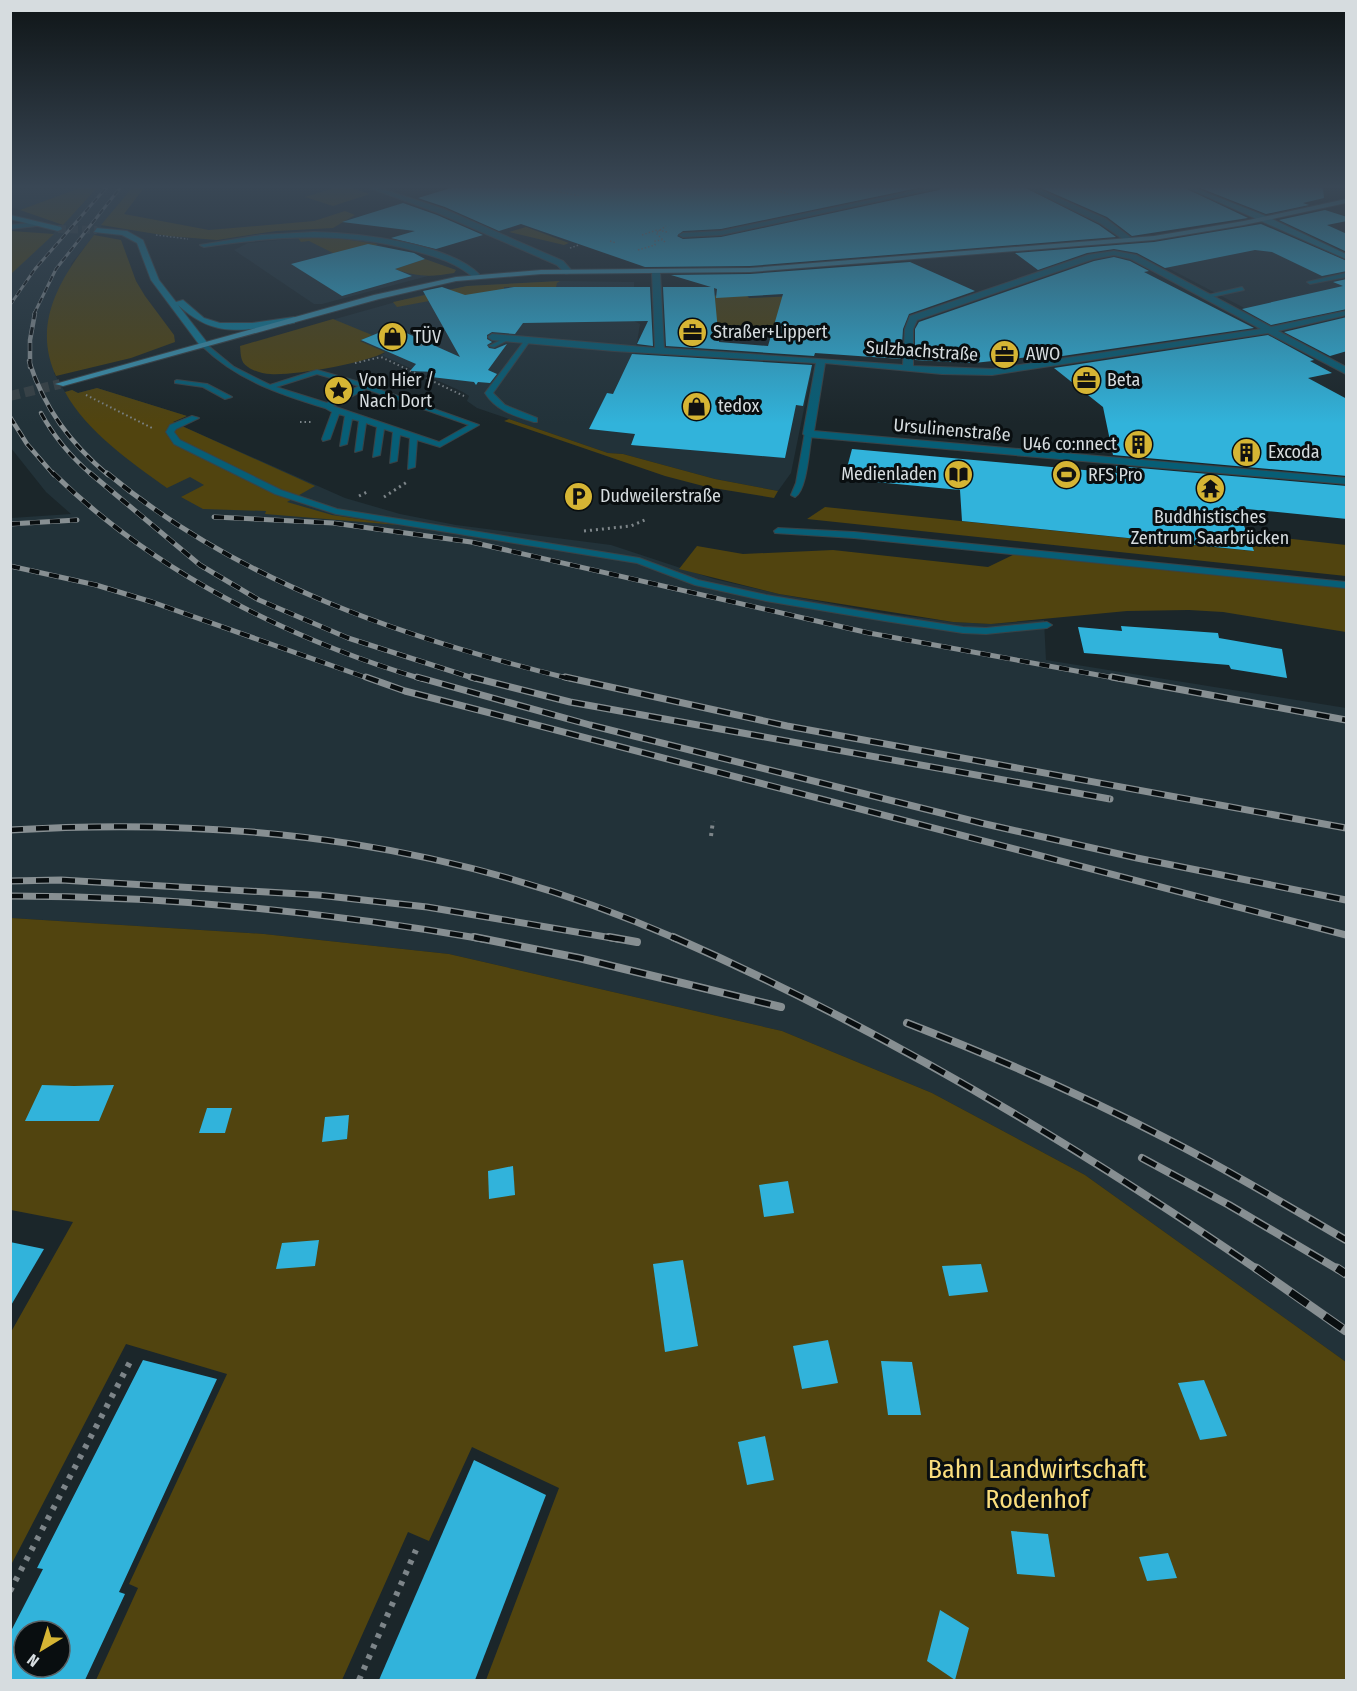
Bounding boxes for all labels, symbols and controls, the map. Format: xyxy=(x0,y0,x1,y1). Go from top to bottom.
office icon: Straßer+Lippert xyxy=(676,316,708,348)
shop icon: TÜV xyxy=(376,321,408,353)
place label: Straßer+Lippert xyxy=(713,321,828,343)
place label: TÜV xyxy=(413,326,442,348)
street label: Sulzbachstraße xyxy=(865,336,979,366)
office icon: AWO xyxy=(989,338,1021,370)
place label: AWO xyxy=(1026,343,1060,365)
office icon: Beta xyxy=(1070,364,1102,396)
place label: Von Hier / Nach Dort xyxy=(359,369,434,412)
place label: Beta xyxy=(1107,369,1140,391)
place icon: Von Hier / Nach Dort xyxy=(322,374,354,406)
shop icon: tedox xyxy=(681,390,713,422)
place label: tedox xyxy=(718,395,759,417)
street label: Ursulinenstraße xyxy=(893,414,1012,446)
building icon: U46 co:nnect xyxy=(1122,428,1154,460)
place label: U46 co:nnect xyxy=(1022,433,1117,455)
building icon: Excoda xyxy=(1231,436,1263,468)
place label: Excoda xyxy=(1268,441,1320,463)
library icon: Medienladen xyxy=(942,458,974,490)
sports icon: RFS Pro xyxy=(1051,459,1083,491)
place label: Medienladen xyxy=(841,463,937,485)
place label: RFS Pro xyxy=(1088,464,1143,486)
temple icon: Buddhistisches Zentrum Saarbrücken xyxy=(1194,472,1226,504)
parking icon: Dudweilerstraße xyxy=(563,480,595,512)
place label: Dudweilerstraße xyxy=(600,485,721,507)
place label: Buddhistisches Zentrum Saarbrücken xyxy=(1131,506,1289,549)
park label: Bahn Landwirtschaft Rodenhof xyxy=(928,1454,1147,1515)
north arrow xyxy=(12,1619,72,1679)
text: N xyxy=(23,1650,43,1671)

